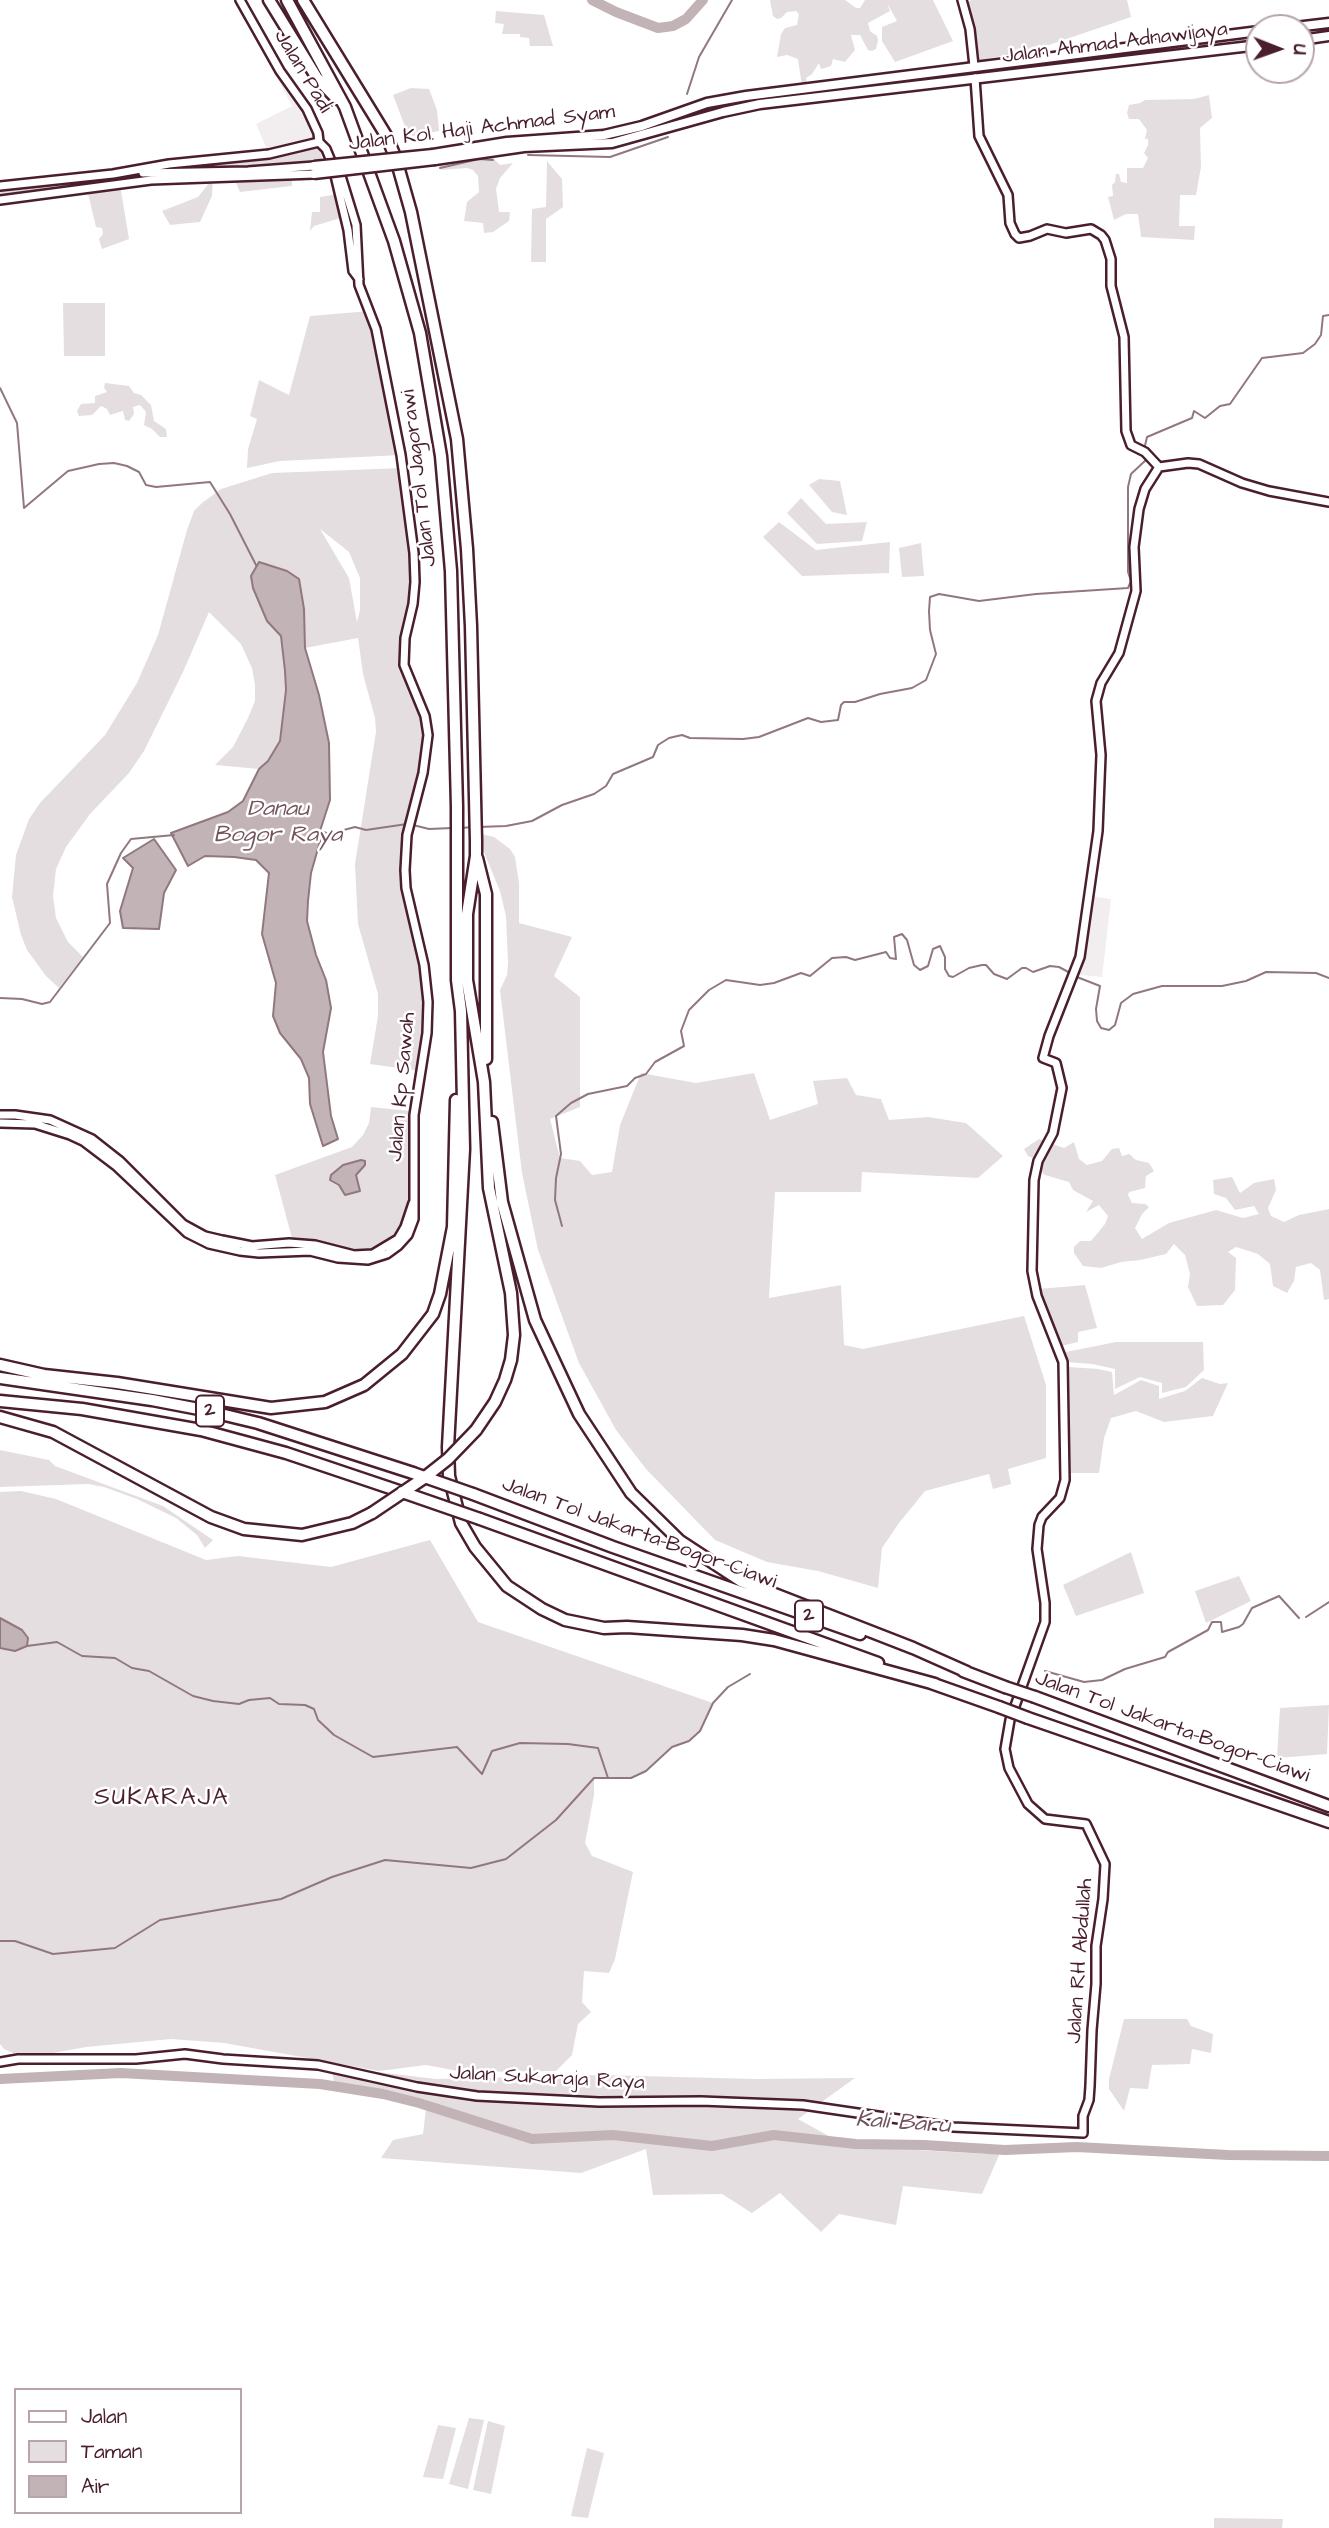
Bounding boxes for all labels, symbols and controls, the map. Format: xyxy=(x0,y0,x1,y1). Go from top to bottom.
north arrow xyxy=(1245,14,1315,84)
street label: Jalan Ahmad Adnawijaya xyxy=(1001,18,1229,70)
street label: Jalan Padi xyxy=(267,26,337,118)
text: U xyxy=(1286,44,1313,55)
street label: Jalan Kol. Haji Achmad Syam xyxy=(347,100,617,158)
street label: Jalan Tol Jagorawi xyxy=(397,388,443,568)
water label: Danau Bogor Raya xyxy=(214,796,342,850)
street label: Jalan Kp Sawah xyxy=(384,1011,422,1163)
road number: 2 xyxy=(196,1396,224,1427)
street label: Jalan Tol Jakarta–Bogor–Ciawi xyxy=(498,1473,780,1595)
road number: 2 xyxy=(795,1600,823,1632)
street label: Jalan Tol Jakarta–Bogor–Ciawi xyxy=(1031,1667,1313,1789)
district label: SUKARAJA xyxy=(95,1785,229,1813)
street label: Jalan RH Abdullah xyxy=(1063,1878,1099,2044)
street label: Jalan Sukaraja Raya xyxy=(449,2061,645,2097)
water label: Kali Baru xyxy=(855,2107,951,2141)
legend xyxy=(14,2388,242,2514)
text: Jalan xyxy=(81,2402,127,2431)
text: Taman xyxy=(81,2437,142,2466)
text: Air xyxy=(81,2472,109,2501)

